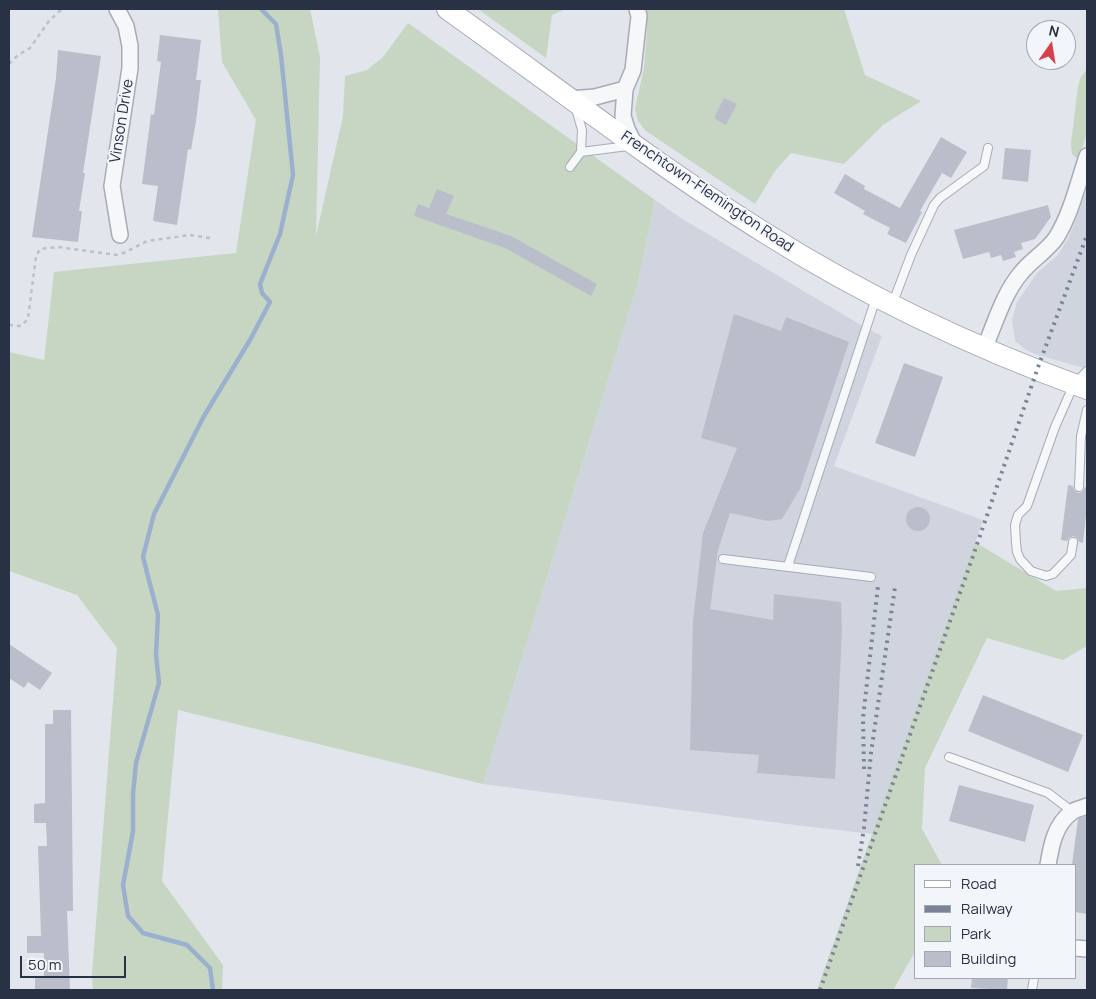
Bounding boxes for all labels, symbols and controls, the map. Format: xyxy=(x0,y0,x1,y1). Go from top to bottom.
north arrow xyxy=(1026,20,1076,70)
text: N xyxy=(1047,20,1061,41)
street label: Vinson Drive xyxy=(106,78,138,164)
street label: Frenchtown-Flemington Road xyxy=(617,127,797,257)
legend xyxy=(914,864,1076,979)
text: Road xyxy=(961,873,997,894)
text: Railway xyxy=(961,898,1013,919)
text: Park xyxy=(961,923,991,944)
scale bar xyxy=(22,946,129,978)
text: Building xyxy=(961,948,1016,969)
text: 50 m xyxy=(28,954,62,975)

